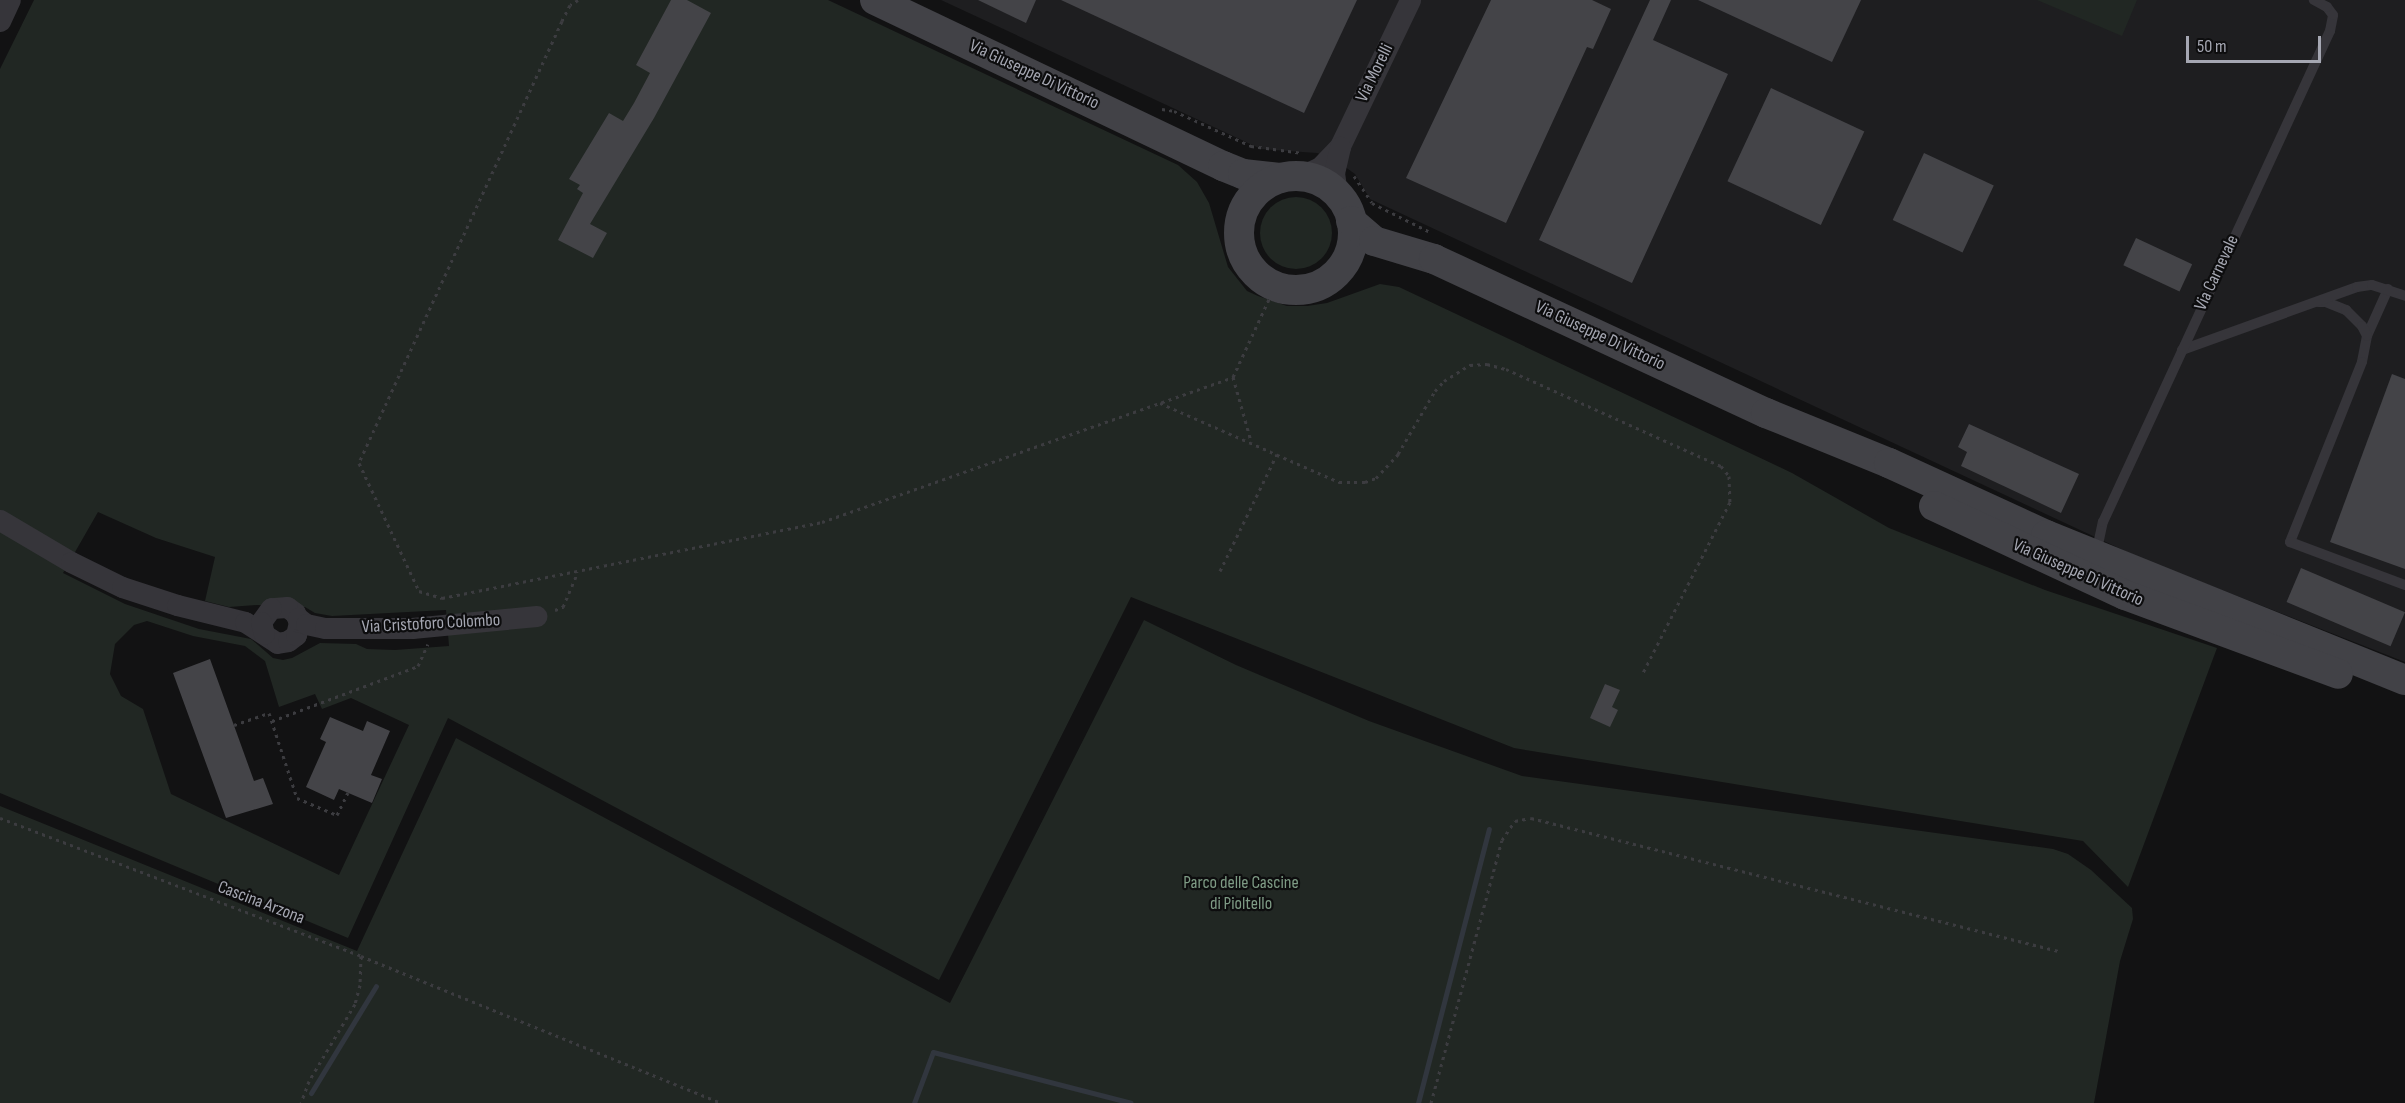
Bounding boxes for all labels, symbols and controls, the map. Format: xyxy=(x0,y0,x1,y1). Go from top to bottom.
scale bar xyxy=(2189,24,2324,62)
street label: Via Giuseppe Di Vittorio xyxy=(966,35,1102,115)
text: 50 m xyxy=(2197,36,2227,57)
street label: Via Morelli xyxy=(1352,40,1398,106)
street label: Via Carnevale xyxy=(2190,232,2244,314)
street label: Via Giuseppe Di Vittorio xyxy=(1532,296,1668,376)
street label: Via Giuseppe Di Vittorio xyxy=(2009,535,2147,611)
street label: Via Cristoforo Colombo xyxy=(361,610,501,638)
park label: Parco delle Cascine di Pioltello xyxy=(1183,873,1299,916)
street label: Cascina Arzona xyxy=(214,877,308,929)

